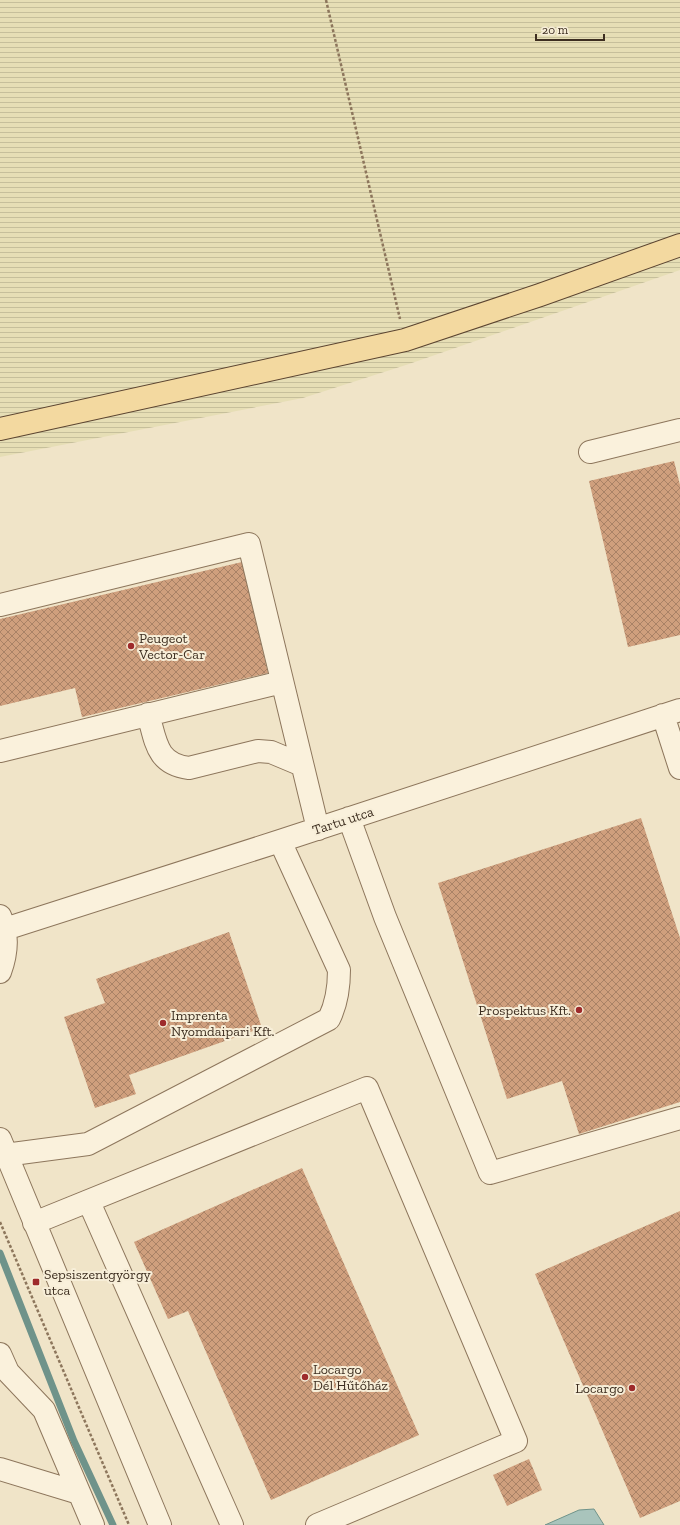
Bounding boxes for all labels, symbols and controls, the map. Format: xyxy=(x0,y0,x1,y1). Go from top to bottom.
scale bar xyxy=(536,16,604,42)
text: 20 m xyxy=(542,23,569,37)
place label: Peugeot Vector-Car xyxy=(138,630,205,663)
marker: Peugeot Vector-Car xyxy=(126,641,136,651)
street label: Tartu utca xyxy=(310,803,376,839)
place label: Prospektus Kft. xyxy=(478,1002,571,1019)
marker: Prospektus Kft. xyxy=(574,1005,584,1015)
place label: Imprenta Nyomdaipari Kft. xyxy=(171,1007,275,1040)
marker: Imprenta Nyomdaipari Kft. xyxy=(158,1018,168,1028)
place label: Sepsiszentgyörgy utca xyxy=(44,1266,152,1299)
marker: Sepsiszentgyörgy utca xyxy=(31,1277,41,1287)
place label: Locargo Dél Hűtőház xyxy=(313,1361,388,1394)
marker: Locargo Dél Hűtőház xyxy=(300,1372,310,1382)
place label: Locargo xyxy=(575,1380,624,1397)
marker: Locargo xyxy=(627,1383,637,1393)

